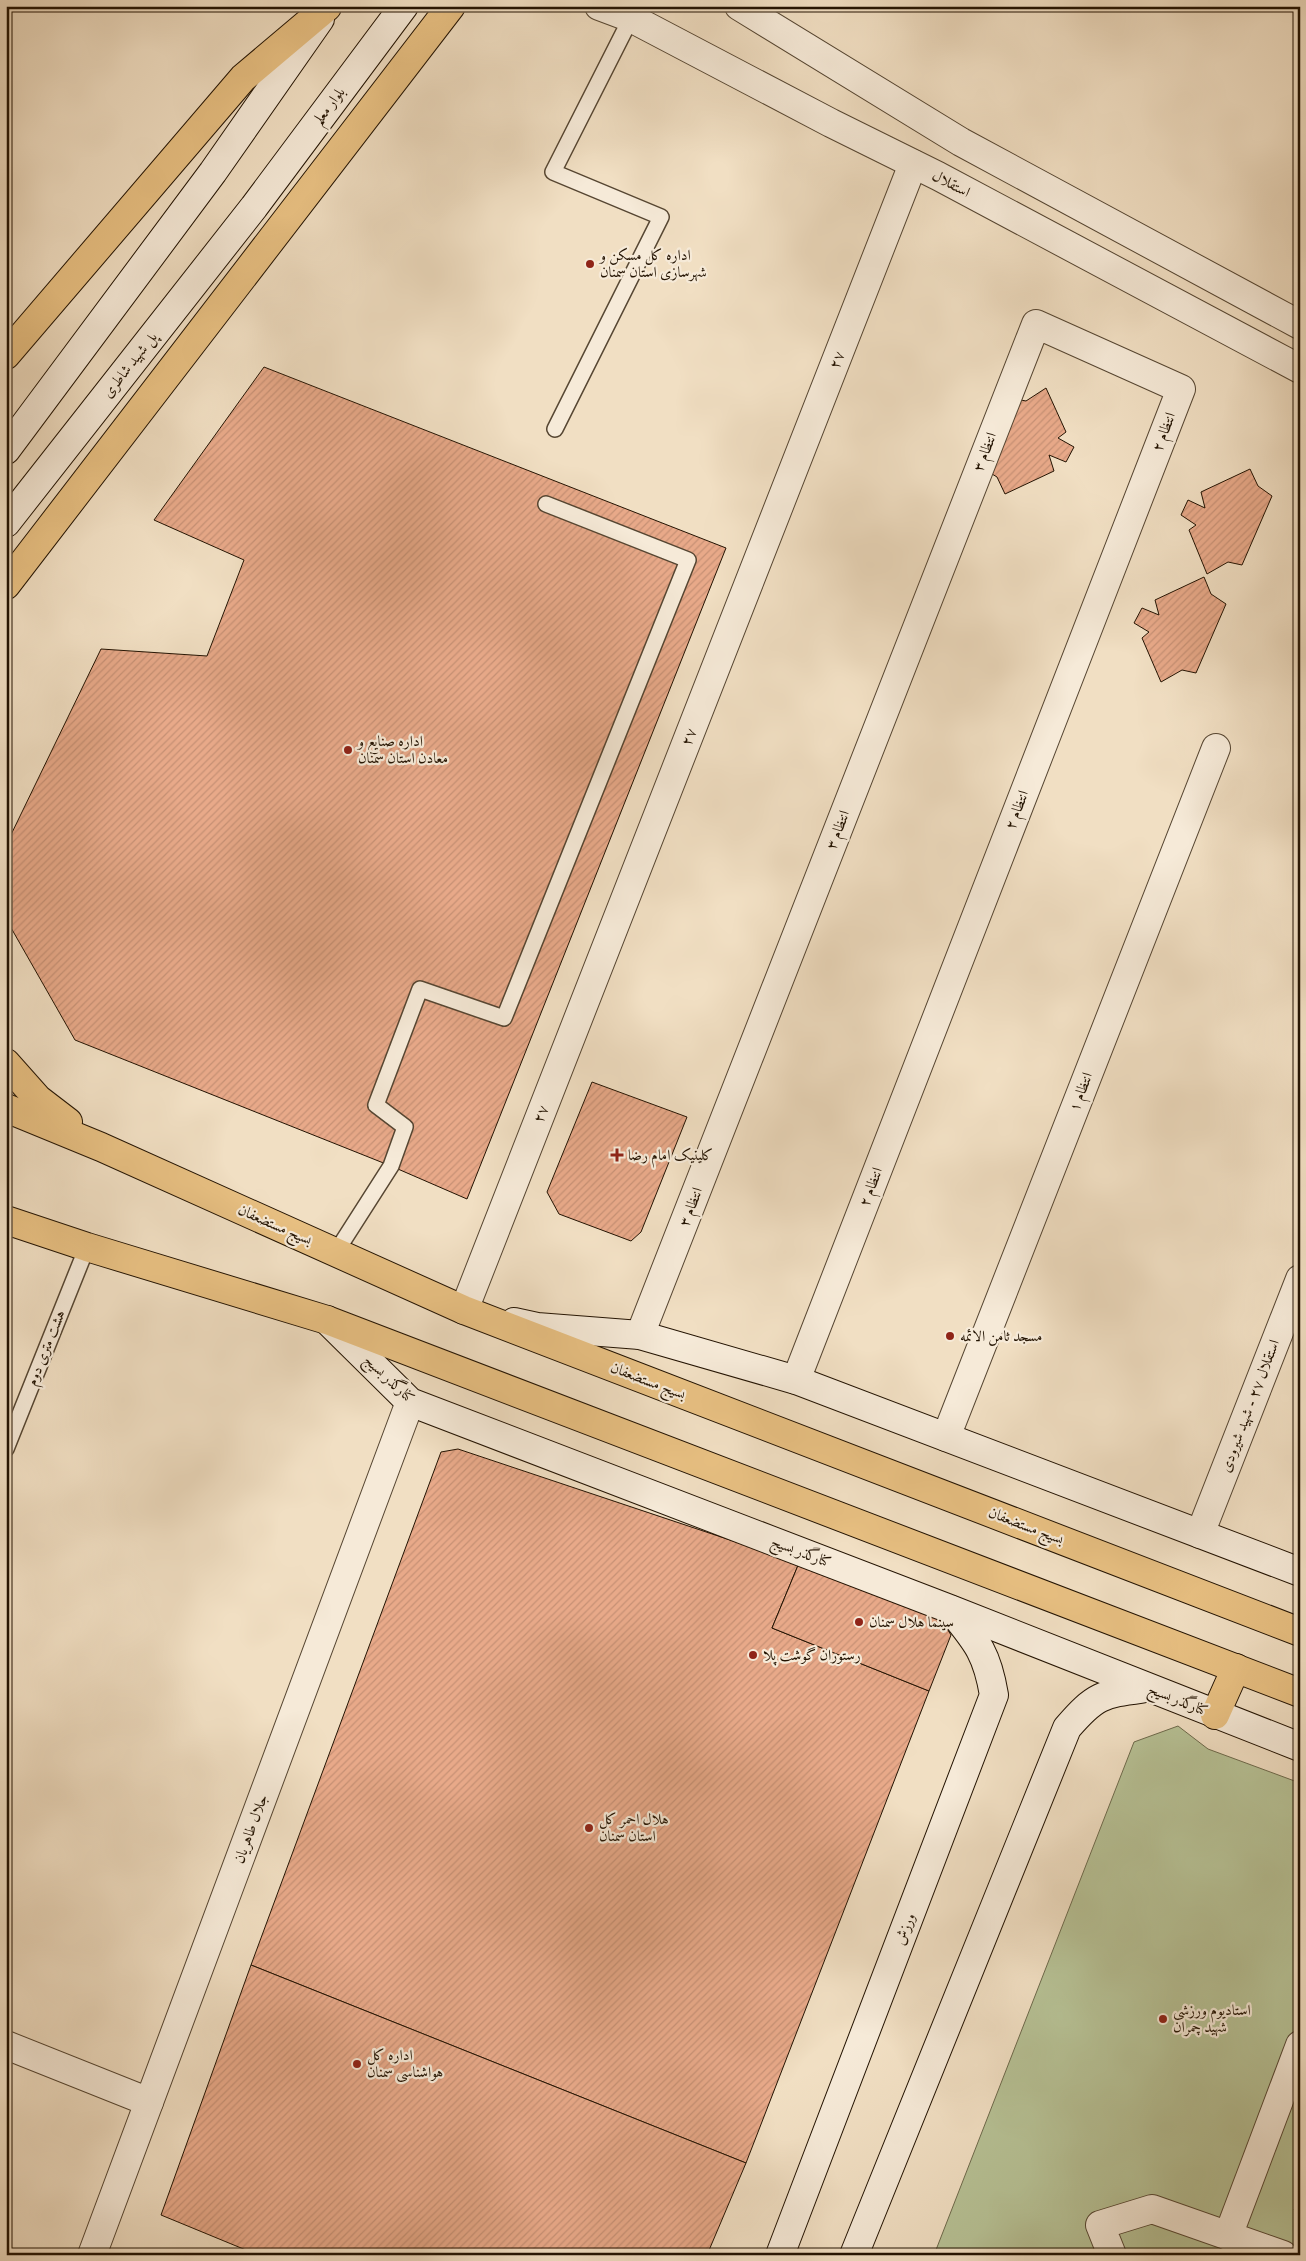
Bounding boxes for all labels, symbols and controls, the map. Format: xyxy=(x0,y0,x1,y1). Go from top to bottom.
street label: بلوار معلم xyxy=(309,83,353,132)
street label: استقلال xyxy=(929,166,973,202)
place label: اداره کل مسکن و شهرسازی استان سمنان xyxy=(598,246,707,282)
marker: اداره کل مسکن و شهرسازی استان سمنان xyxy=(584,258,596,270)
street label: پل شهید شاطری xyxy=(98,327,163,403)
street label: ۲۷ xyxy=(825,348,849,372)
street label: انتظام ۲ xyxy=(1148,410,1183,455)
street label: انتظام ۳ xyxy=(969,430,1004,475)
street label: ۲۷ xyxy=(677,725,701,749)
place label: اداره صنایع و معادن استان سمنان xyxy=(356,732,448,768)
marker: اداره صنایع و معادن استان سمنان xyxy=(342,744,354,756)
street label: انتظام ۲ xyxy=(1001,788,1036,833)
street label: انتظام ۳ xyxy=(822,808,857,853)
street label: انتظام ۱ xyxy=(1065,1070,1100,1115)
street label: ۲۷ xyxy=(529,1102,553,1126)
place label: کلینیک امام رضا xyxy=(628,1146,713,1168)
marker: کلینیک امام رضا xyxy=(610,1148,624,1162)
street label: انتظام ۲ xyxy=(855,1165,890,1210)
street label: انتظام ۳ xyxy=(675,1185,710,1230)
street label: بسیج مستضعفان xyxy=(233,1200,316,1254)
street label: هشت متری دوم xyxy=(22,1307,73,1390)
place label: مسجد ثامن الائمه xyxy=(960,1327,1042,1346)
marker: مسجد ثامن الائمه xyxy=(944,1330,956,1342)
street label: استقلال ۲۷ - شهید شیرودی xyxy=(1216,1337,1284,1475)
street label: کنارگذر بسیج xyxy=(357,1349,420,1410)
street label: بسیج مستضعفان xyxy=(606,1358,689,1408)
street label: بسیج مستضعفان xyxy=(984,1503,1067,1553)
street label: کنارگذر بسیج xyxy=(767,1530,834,1576)
place label: سینما هلال سمنان xyxy=(869,1613,954,1632)
marker: سینما هلال سمنان xyxy=(853,1616,865,1628)
place label: رستوران گوشت پلا xyxy=(763,1646,861,1666)
marker: رستوران گوشت پلا xyxy=(747,1649,759,1661)
street label: کنارگذر بسیج xyxy=(1144,1678,1211,1724)
street label: جلال طاهریان xyxy=(230,1792,272,1866)
place label: هلال احمر کل استان سمنان xyxy=(599,1810,669,1846)
marker: هلال احمر کل استان سمنان xyxy=(583,1822,595,1834)
street label: ورزش xyxy=(890,1910,920,1948)
place label: استادیوم ورزشی شهید چمران xyxy=(1173,2001,1251,2037)
marker: استادیوم ورزشی شهید چمران xyxy=(1157,2013,1169,2025)
place label: اداره کل هواشناسی سمنان xyxy=(367,2046,443,2083)
marker: اداره کل هواشناسی سمنان xyxy=(351,2058,363,2070)

